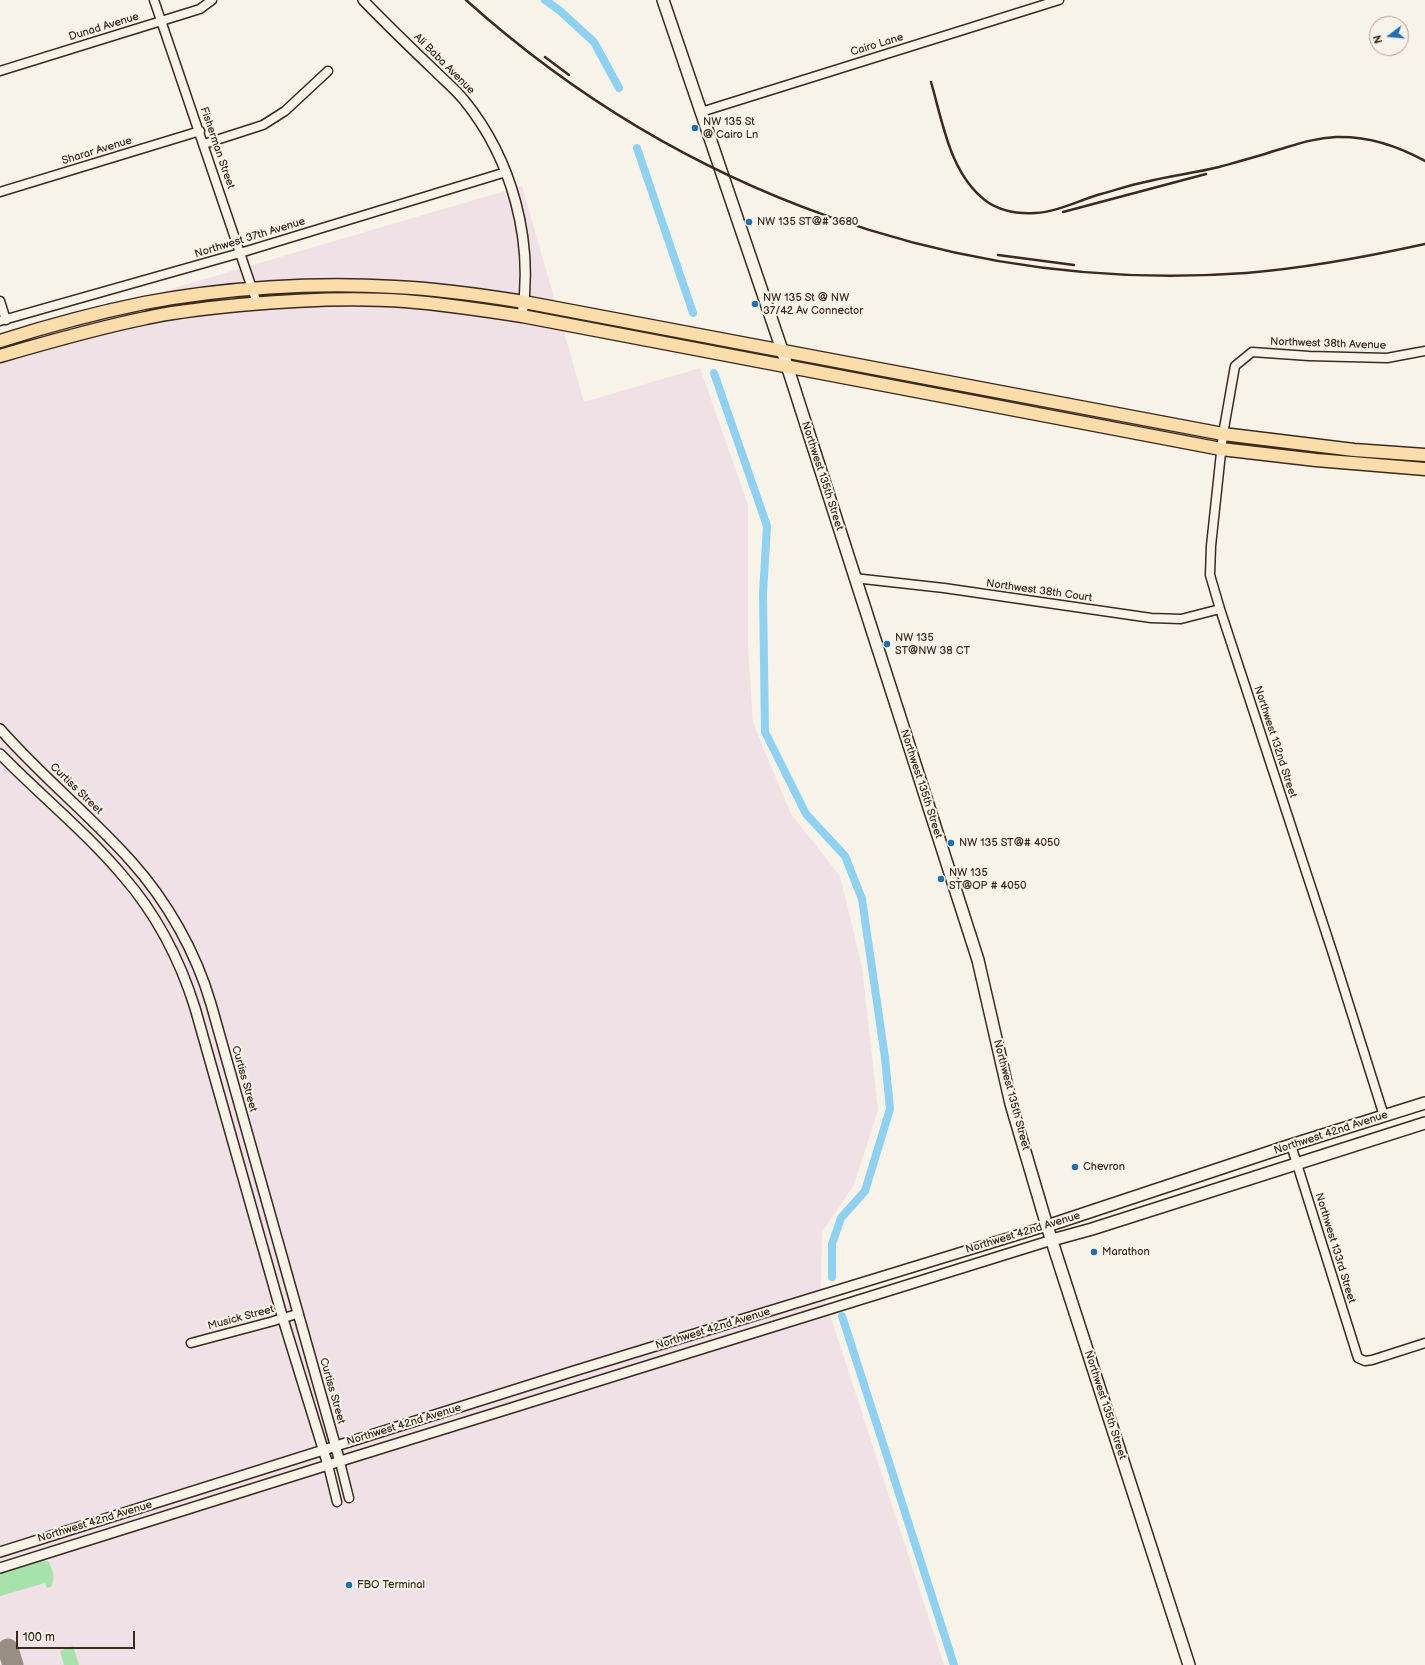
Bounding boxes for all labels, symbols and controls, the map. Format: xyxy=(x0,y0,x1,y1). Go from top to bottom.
street label: Dunad Avenue xyxy=(67,10,141,44)
north arrow xyxy=(1369,16,1409,56)
street label: Ali Baba Avenue xyxy=(411,31,477,97)
street label: Cairo Lane xyxy=(849,31,905,59)
text: N xyxy=(1371,33,1385,45)
street label: Fisherman Street xyxy=(197,105,237,191)
place label: NW 135 St @ Cairo Ln xyxy=(703,115,758,141)
marker: NW 135 St @ Cairo Ln xyxy=(690,123,700,133)
street label: Sharar Avenue xyxy=(60,134,134,168)
street label: Northwest 37th Avenue xyxy=(193,215,307,261)
place label: NW 135 ST@# 3680 xyxy=(757,215,858,229)
marker: NW 135 ST@# 3680 xyxy=(744,217,754,227)
place label: NW 135 St @ NW 37/42 Av Connector xyxy=(763,291,863,317)
marker: NW 135 St @ NW 37/42 Av Connector xyxy=(750,299,760,309)
street label: Northwest 38th Avenue xyxy=(1270,335,1386,353)
street label: Northwest 135th Street xyxy=(798,420,846,532)
street label: Northwest 38th Court xyxy=(985,577,1093,605)
place label: NW 135 ST@NW 38 CT xyxy=(895,631,970,657)
marker: NW 135 ST@NW 38 CT xyxy=(882,639,892,649)
street label: Northwest 132nd Street xyxy=(1251,684,1299,800)
street label: Northwest 135th Street xyxy=(897,728,945,840)
street label: Curtiss Street xyxy=(47,761,105,817)
place label: NW 135 ST@# 4050 xyxy=(959,836,1060,850)
marker: NW 135 ST@# 4050 xyxy=(946,838,956,848)
place label: NW 135 ST@OP # 4050 xyxy=(949,866,1026,892)
marker: NW 135 ST@OP # 4050 xyxy=(936,874,946,884)
street label: Northwest 135th Street xyxy=(990,1038,1032,1152)
street label: Curtiss Street xyxy=(228,1044,260,1114)
street label: Northwest 42nd Avenue xyxy=(1272,1108,1390,1158)
place label: Chevron xyxy=(1083,1160,1125,1174)
marker: Chevron xyxy=(1070,1162,1080,1172)
street label: Northwest 133rd Street xyxy=(1312,1191,1358,1305)
street label: Northwest 42nd Avenue xyxy=(964,1209,1082,1257)
place label: Marathon xyxy=(1102,1245,1150,1259)
marker: Marathon xyxy=(1089,1247,1099,1257)
street label: Musick Street xyxy=(206,1303,276,1333)
street label: Northwest 42nd Avenue xyxy=(654,1305,772,1353)
street label: Northwest 135th Street xyxy=(1081,1349,1129,1461)
street label: Curtiss Street xyxy=(316,1356,348,1426)
street label: Northwest 42nd Avenue xyxy=(345,1401,463,1449)
street label: Northwest 42nd Avenue xyxy=(36,1498,154,1546)
place label: FBO Terminal xyxy=(357,1578,425,1592)
marker: FBO Terminal xyxy=(344,1580,354,1590)
scale bar xyxy=(18,1623,137,1649)
text: 100 m xyxy=(23,1630,55,1645)

